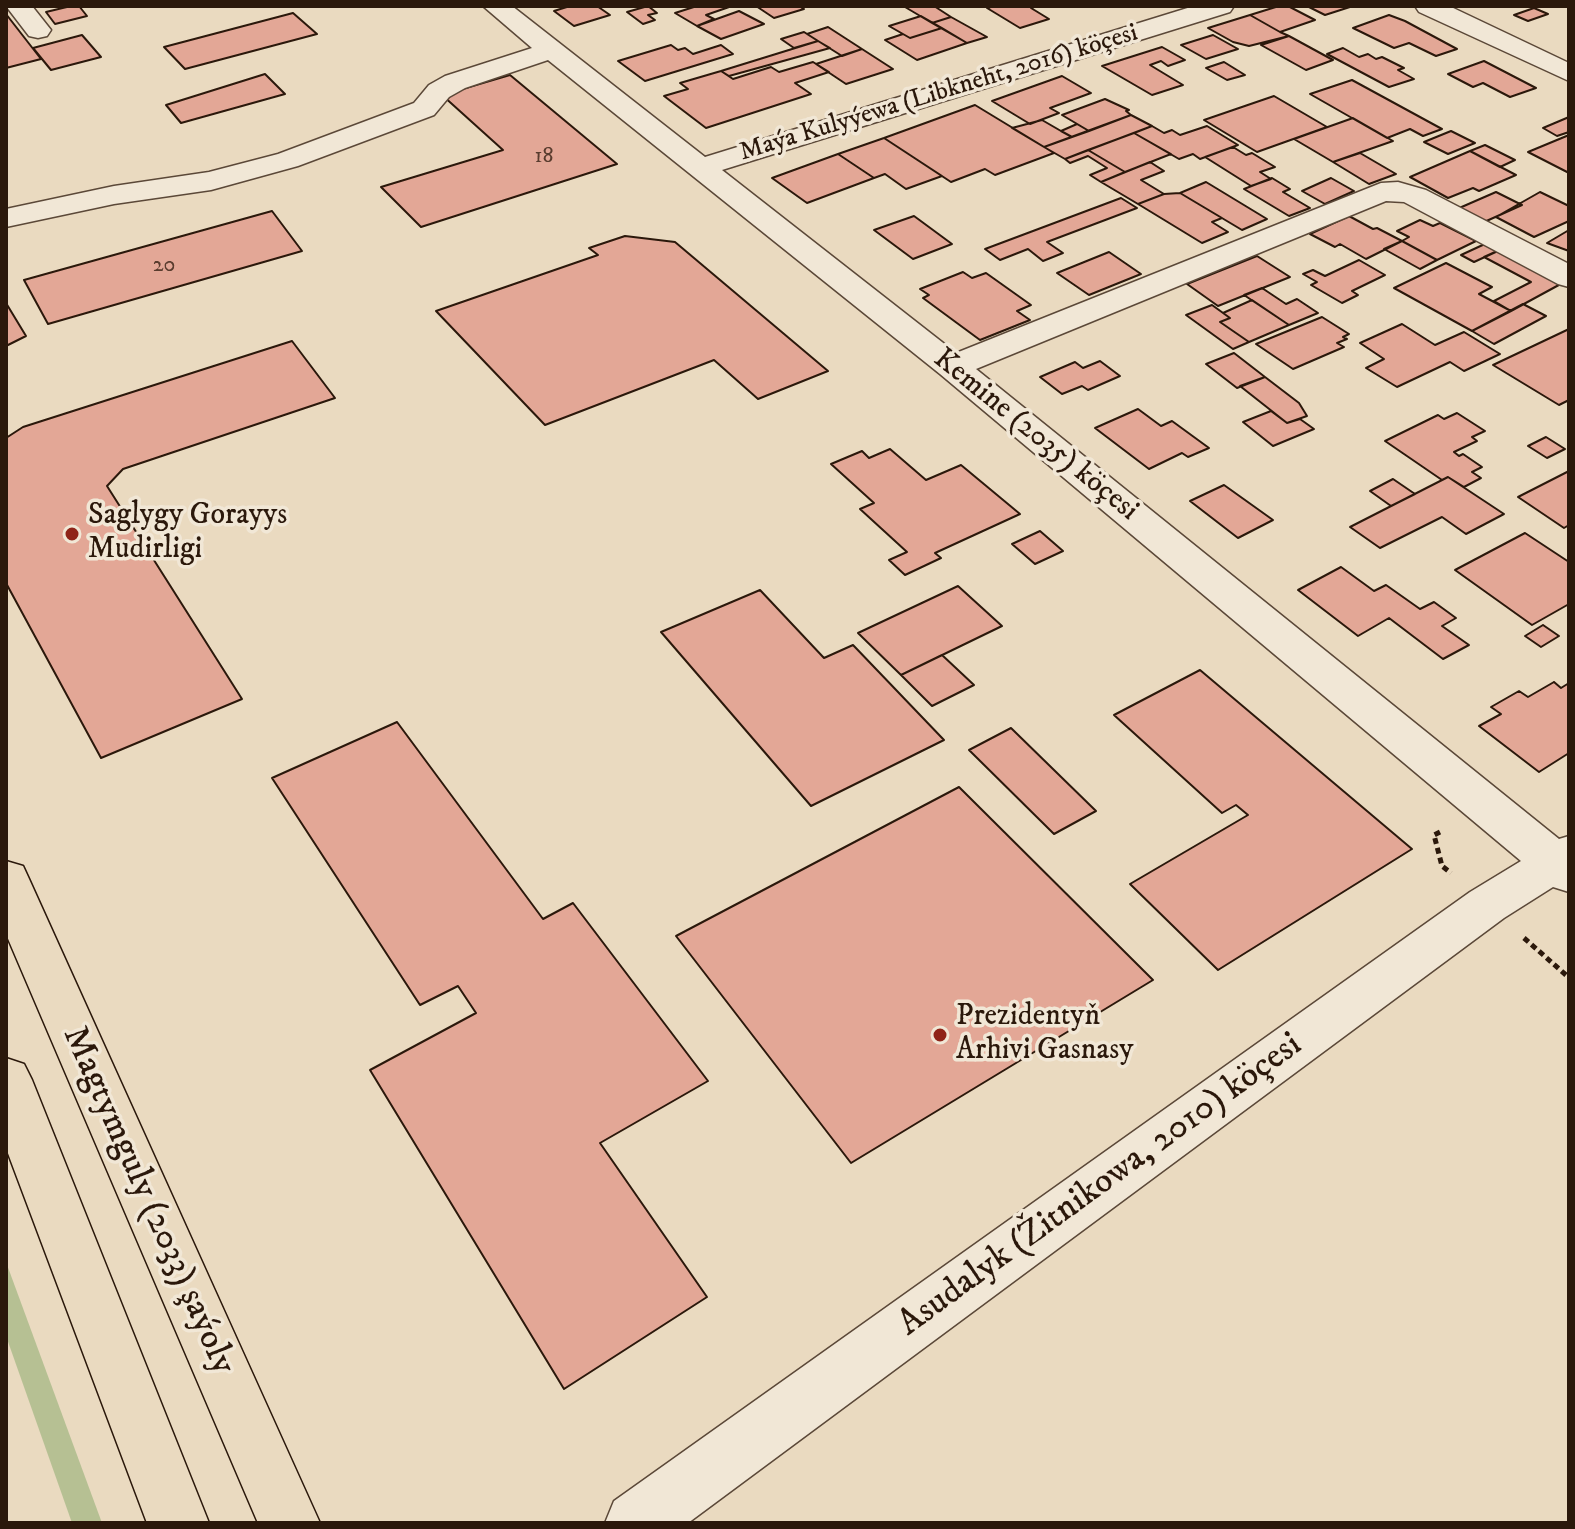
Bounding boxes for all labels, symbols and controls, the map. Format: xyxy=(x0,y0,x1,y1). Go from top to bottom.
street label: Maýa Kulyýewa (Libkneht, 2016) köçesi xyxy=(736,18,1142,170)
house number: 18 xyxy=(534,144,554,170)
house number: 20 xyxy=(153,253,175,279)
street label: Kemine (2035) köçesi xyxy=(925,342,1145,530)
place label: Saglygy Gorayys Mudirligi xyxy=(88,499,287,570)
marker: Saglygy Gorayys Mudirligi xyxy=(63,525,81,543)
place label: Prezidentyň Arhivi Gasnasy xyxy=(956,1000,1133,1070)
street label: Magtymguly (2033) şaýoly xyxy=(51,1020,243,1382)
street label: Asudalyk (Žitnikowa, 2010) köçesi xyxy=(891,1025,1311,1347)
marker: Prezidentyň Arhivi Gasnasy xyxy=(931,1026,949,1044)

